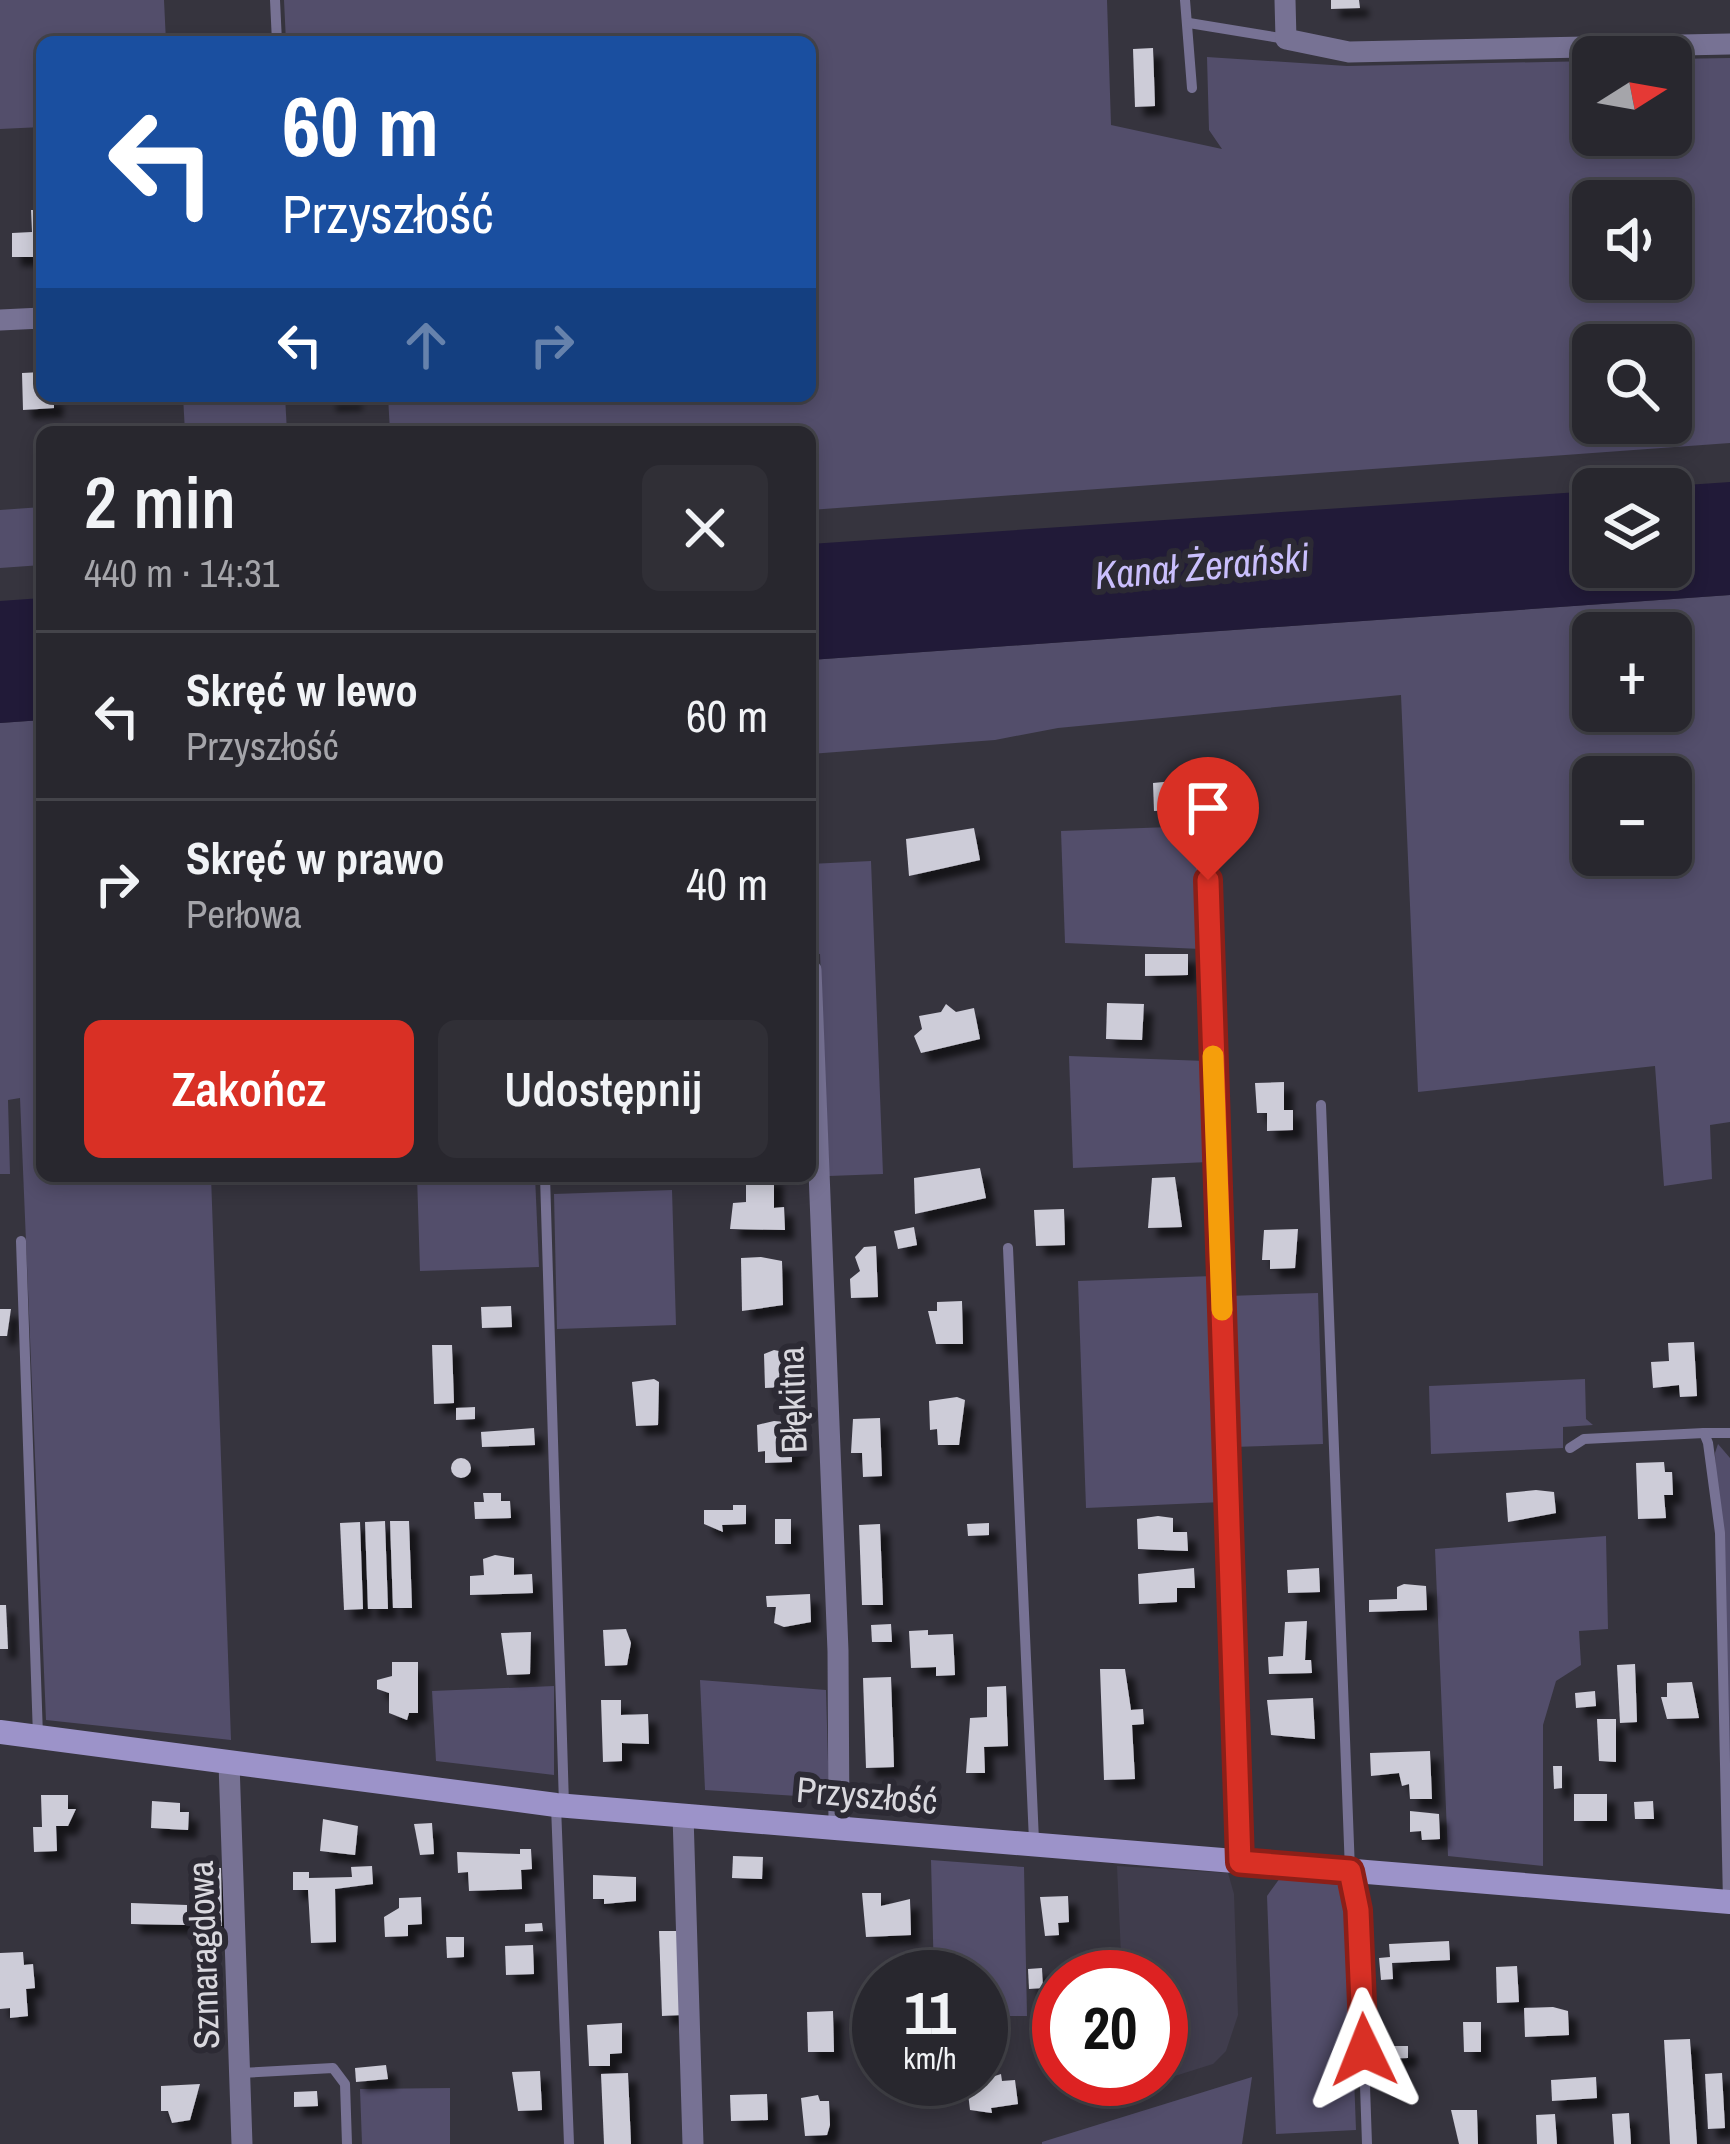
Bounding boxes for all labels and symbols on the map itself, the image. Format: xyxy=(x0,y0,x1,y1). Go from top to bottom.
north arrow xyxy=(1572,36,1692,156)
water label: Kanał Żerański xyxy=(1093,531,1312,601)
pin xyxy=(1157,757,1259,880)
street label: Błękitna xyxy=(766,1346,818,1454)
street label: Przyszłość xyxy=(795,1765,939,1825)
street label: Szmaragdowa xyxy=(176,1860,230,2050)
speed limit sign: 20 xyxy=(1032,1950,1188,2106)
position arrow xyxy=(1301,1987,1427,2113)

